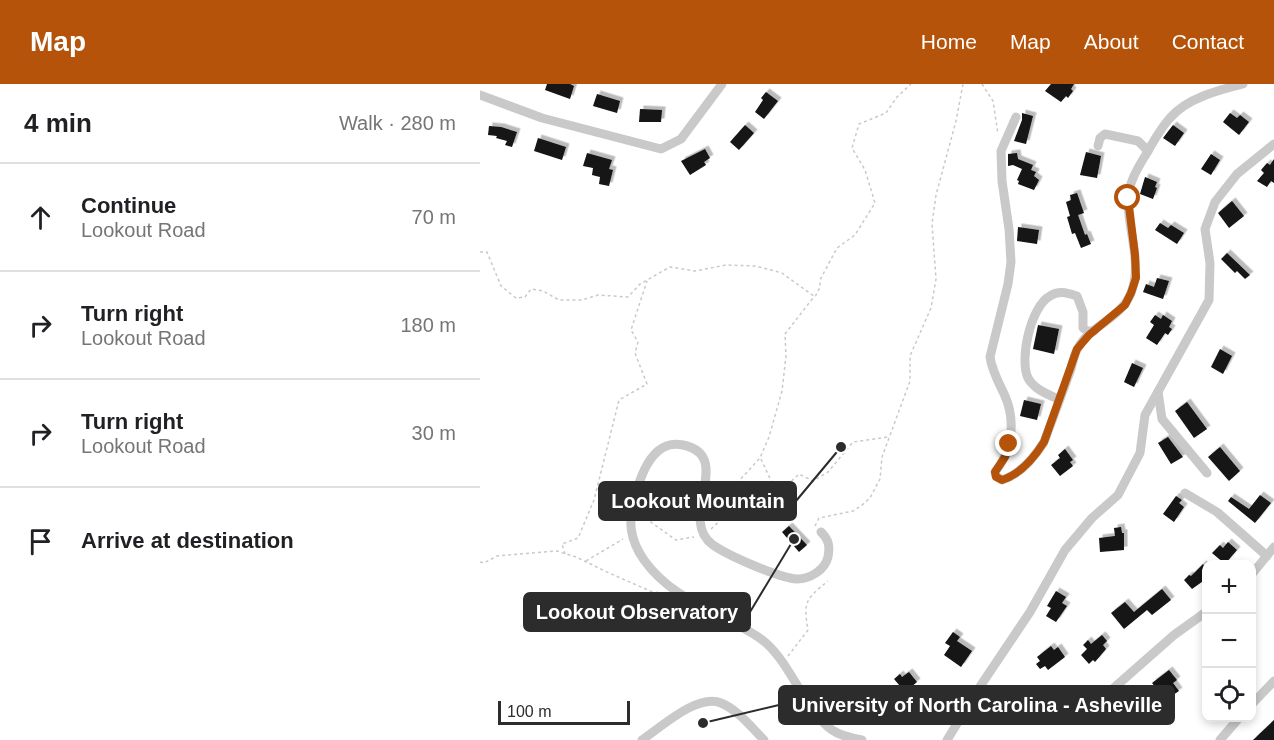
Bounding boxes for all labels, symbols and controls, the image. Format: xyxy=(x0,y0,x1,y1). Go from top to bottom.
text: Map xyxy=(30,26,86,57)
text: Home xyxy=(921,30,977,53)
text: Map xyxy=(1010,30,1051,53)
text: About xyxy=(1084,30,1139,53)
text: Contact xyxy=(1172,30,1244,53)
text: 4 min xyxy=(24,108,92,138)
text: Walk · 280 m xyxy=(339,112,456,134)
route start xyxy=(1114,184,1140,210)
text: Continue xyxy=(81,193,176,218)
icon: ahead xyxy=(24,201,57,234)
text: 70 m xyxy=(412,206,456,228)
text: Lookout Road xyxy=(81,219,206,241)
text: Turn right xyxy=(81,301,183,326)
icon: right xyxy=(24,309,57,342)
text: 180 m xyxy=(400,314,456,336)
text: Lookout Road xyxy=(81,327,206,349)
text: Turn right xyxy=(81,409,183,434)
icon: right xyxy=(24,417,57,450)
text: 30 m xyxy=(412,422,456,444)
route end xyxy=(995,430,1021,456)
text: Lookout Road xyxy=(81,435,206,457)
callout: Lookout Mountain xyxy=(599,482,796,520)
text: Lookout Mountain xyxy=(611,490,785,512)
icon: arrive xyxy=(24,525,57,558)
text: Arrive at destination xyxy=(81,528,294,553)
map controls xyxy=(1202,560,1256,722)
button: + xyxy=(1202,560,1256,614)
callout: Lookout Observatory xyxy=(524,593,750,631)
text: Lookout Observatory xyxy=(536,601,739,623)
button: − xyxy=(1202,614,1256,668)
button: locate xyxy=(1202,668,1256,722)
callout: University of North Carolina - Asheville xyxy=(779,686,1174,724)
text: University of North Carolina - Asheville xyxy=(792,694,1162,716)
scale bar xyxy=(498,698,630,726)
text: 100 m xyxy=(507,703,551,720)

